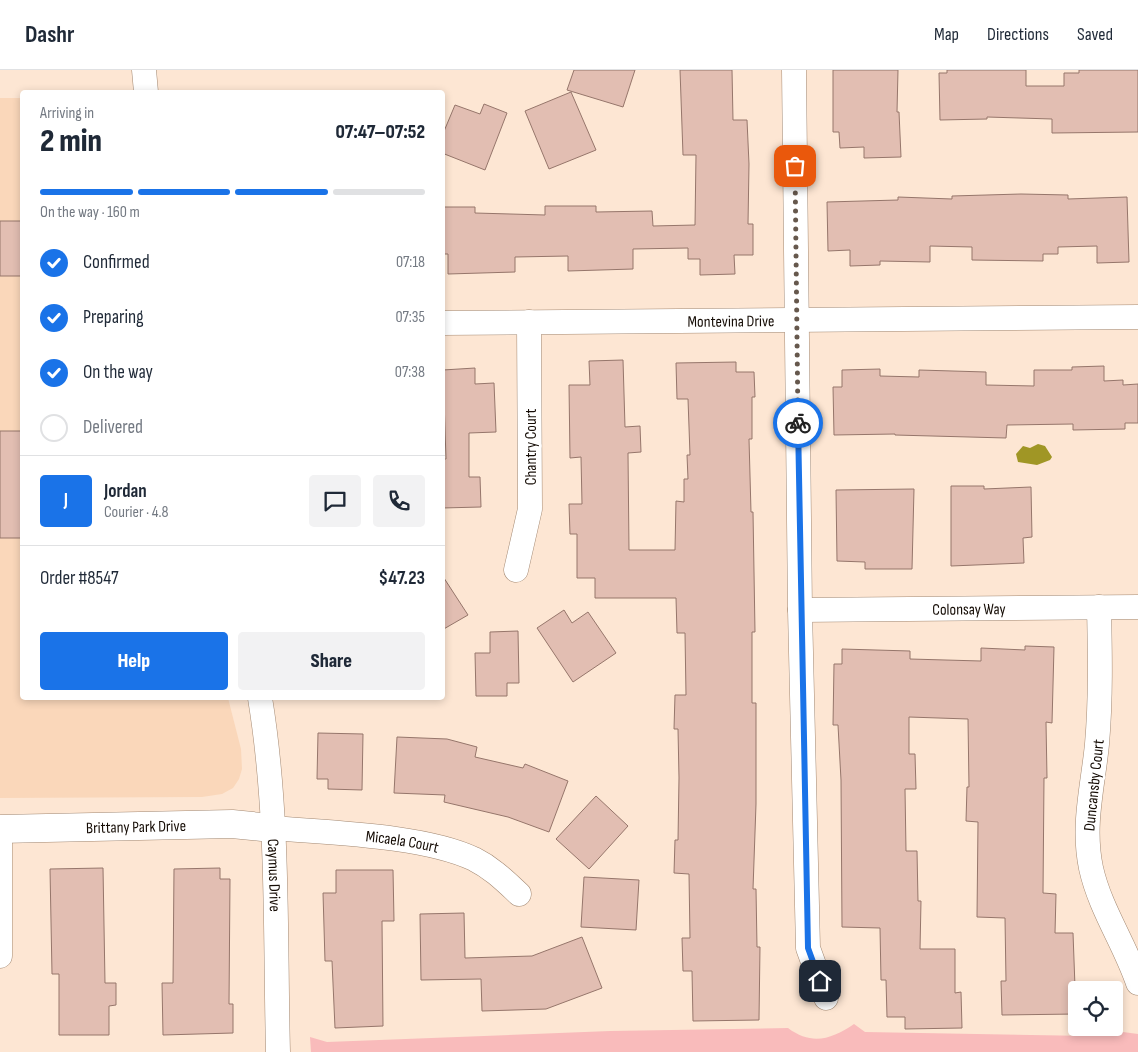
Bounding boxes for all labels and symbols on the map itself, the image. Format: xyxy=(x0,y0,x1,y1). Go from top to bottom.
pin xyxy=(774,145,816,187)
street label: Montevina Drive xyxy=(687,312,775,332)
courier xyxy=(773,398,823,448)
street label: Chantry Court xyxy=(522,409,541,485)
street label: Colonsay Way xyxy=(932,600,1006,620)
street label: Duncansby Court xyxy=(1080,738,1109,832)
street label: Brittany Park Drive xyxy=(86,817,186,838)
street label: Micaela Court xyxy=(365,827,441,858)
street label: Caymus Drive xyxy=(263,838,284,912)
pin xyxy=(799,960,841,1002)

